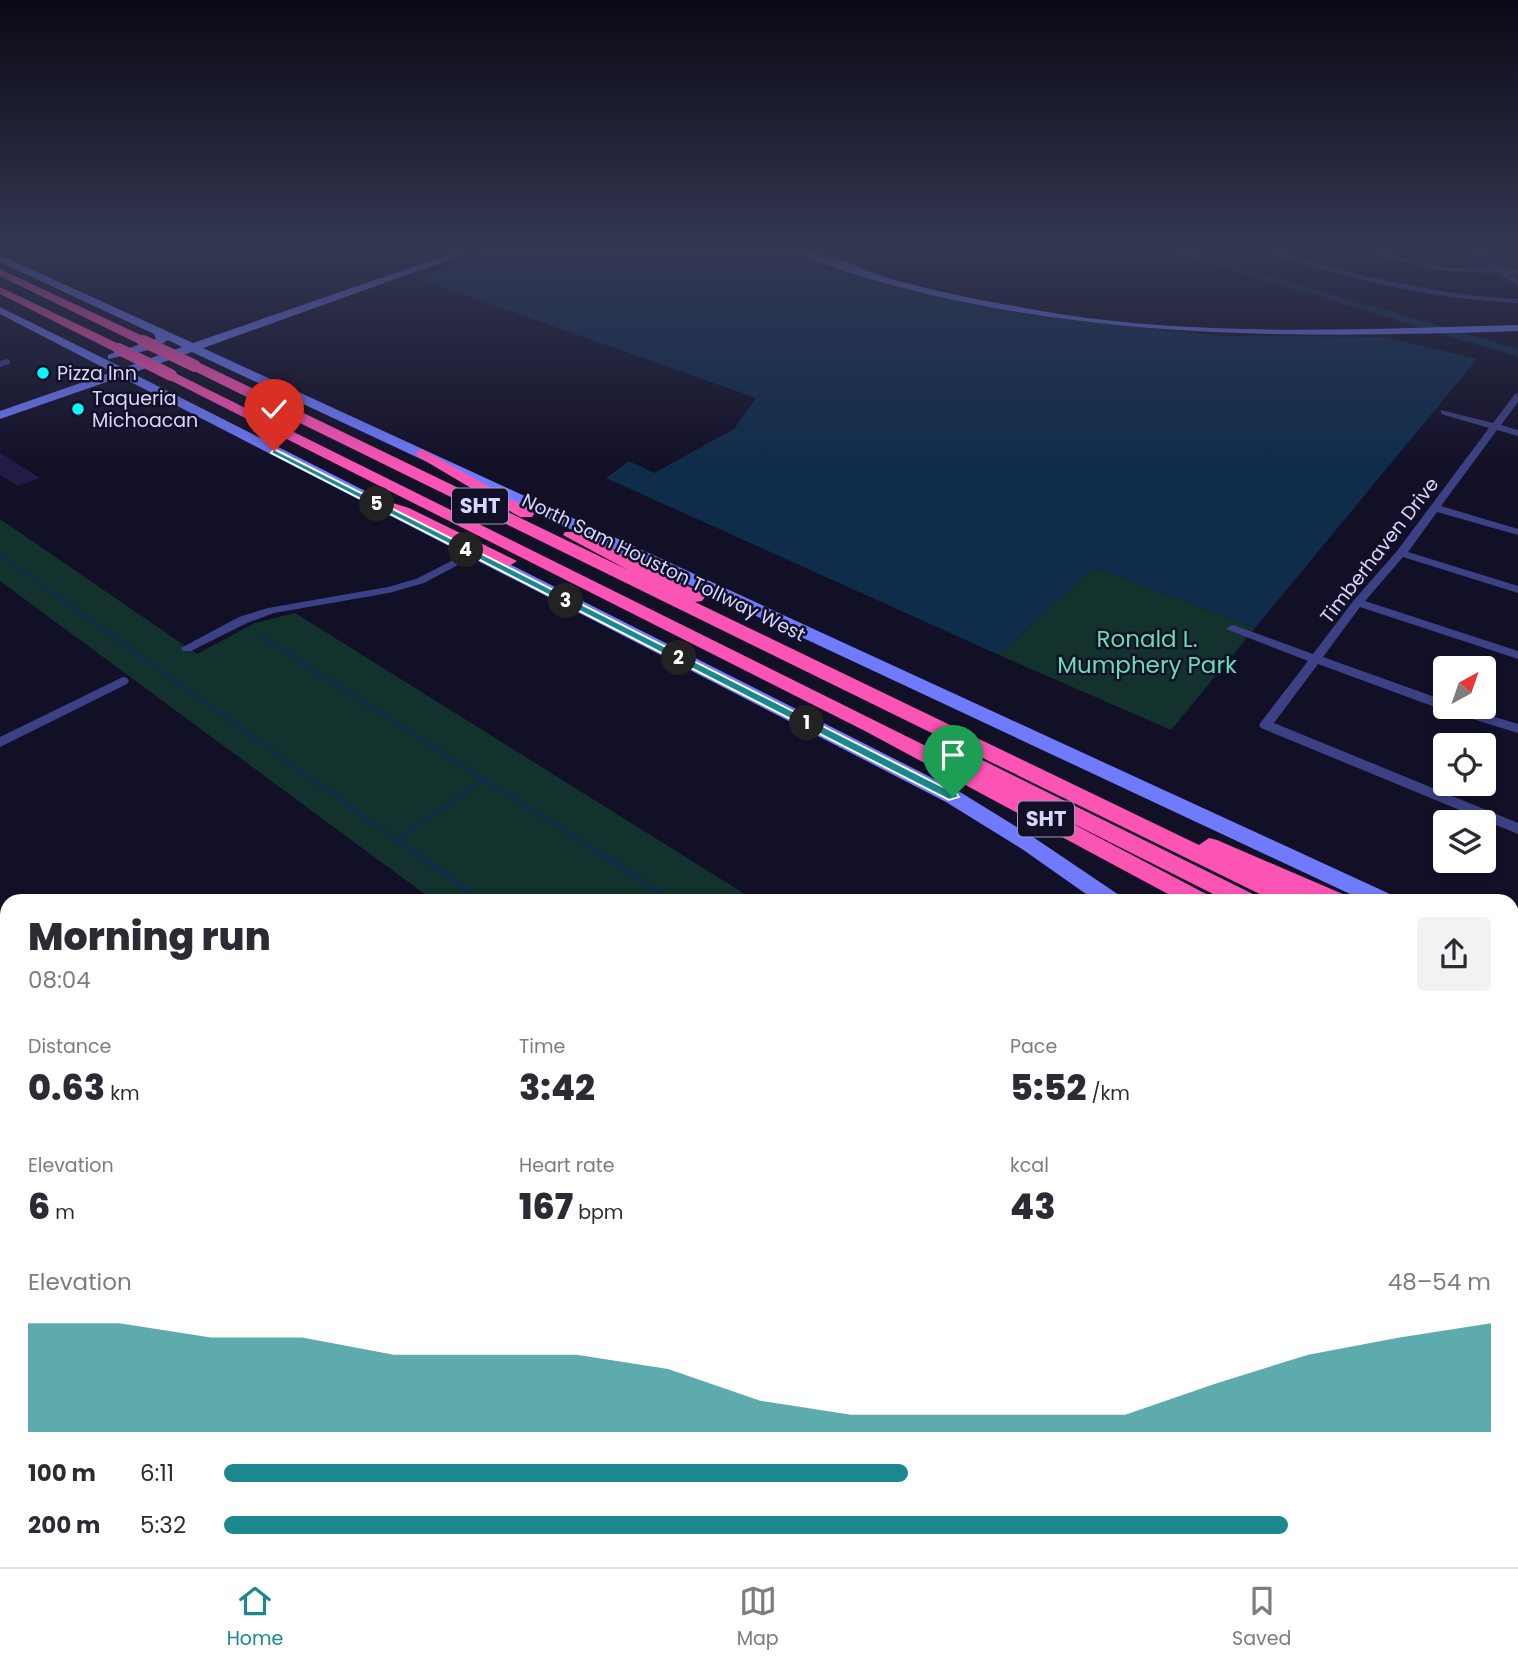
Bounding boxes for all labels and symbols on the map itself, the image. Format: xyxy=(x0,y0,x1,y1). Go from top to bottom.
place label: Pizza Inn xyxy=(57,360,137,387)
marker: Pizza Inn xyxy=(35,365,51,381)
pin xyxy=(244,379,304,451)
place label: Taqueria Michoacan xyxy=(92,385,198,434)
marker: Taqueria Michoacan xyxy=(70,401,86,417)
street label: Timberhaven Drive xyxy=(1314,472,1445,629)
pin: 5 xyxy=(360,486,394,522)
street label: North Sam Houston Tollway West xyxy=(518,487,810,648)
road number: SHT xyxy=(452,489,508,524)
pin: 4 xyxy=(448,532,484,568)
pin: 3 xyxy=(548,584,584,618)
park label: Ronald L. Mumphery Park xyxy=(1057,623,1237,681)
pin: 2 xyxy=(662,640,696,676)
north arrow xyxy=(1433,656,1496,719)
pin: 1 xyxy=(790,706,824,740)
pin xyxy=(923,725,983,797)
road number: SHT xyxy=(1018,802,1074,836)

